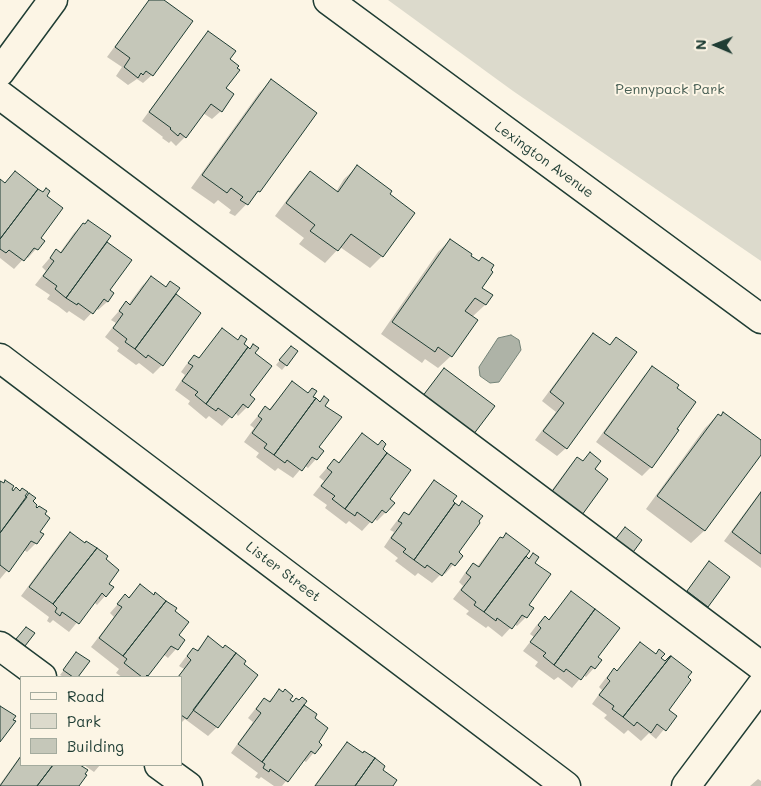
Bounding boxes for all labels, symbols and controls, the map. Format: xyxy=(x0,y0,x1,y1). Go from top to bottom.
north arrow xyxy=(691,20,741,70)
text: N xyxy=(691,39,710,50)
park label: Pennypack Park xyxy=(615,82,725,98)
street label: Lexington Avenue xyxy=(491,118,597,202)
street label: Lister Street xyxy=(242,538,324,606)
legend xyxy=(20,676,182,766)
text: Road xyxy=(67,686,104,706)
text: Park xyxy=(67,711,101,731)
text: Building xyxy=(67,736,124,756)

